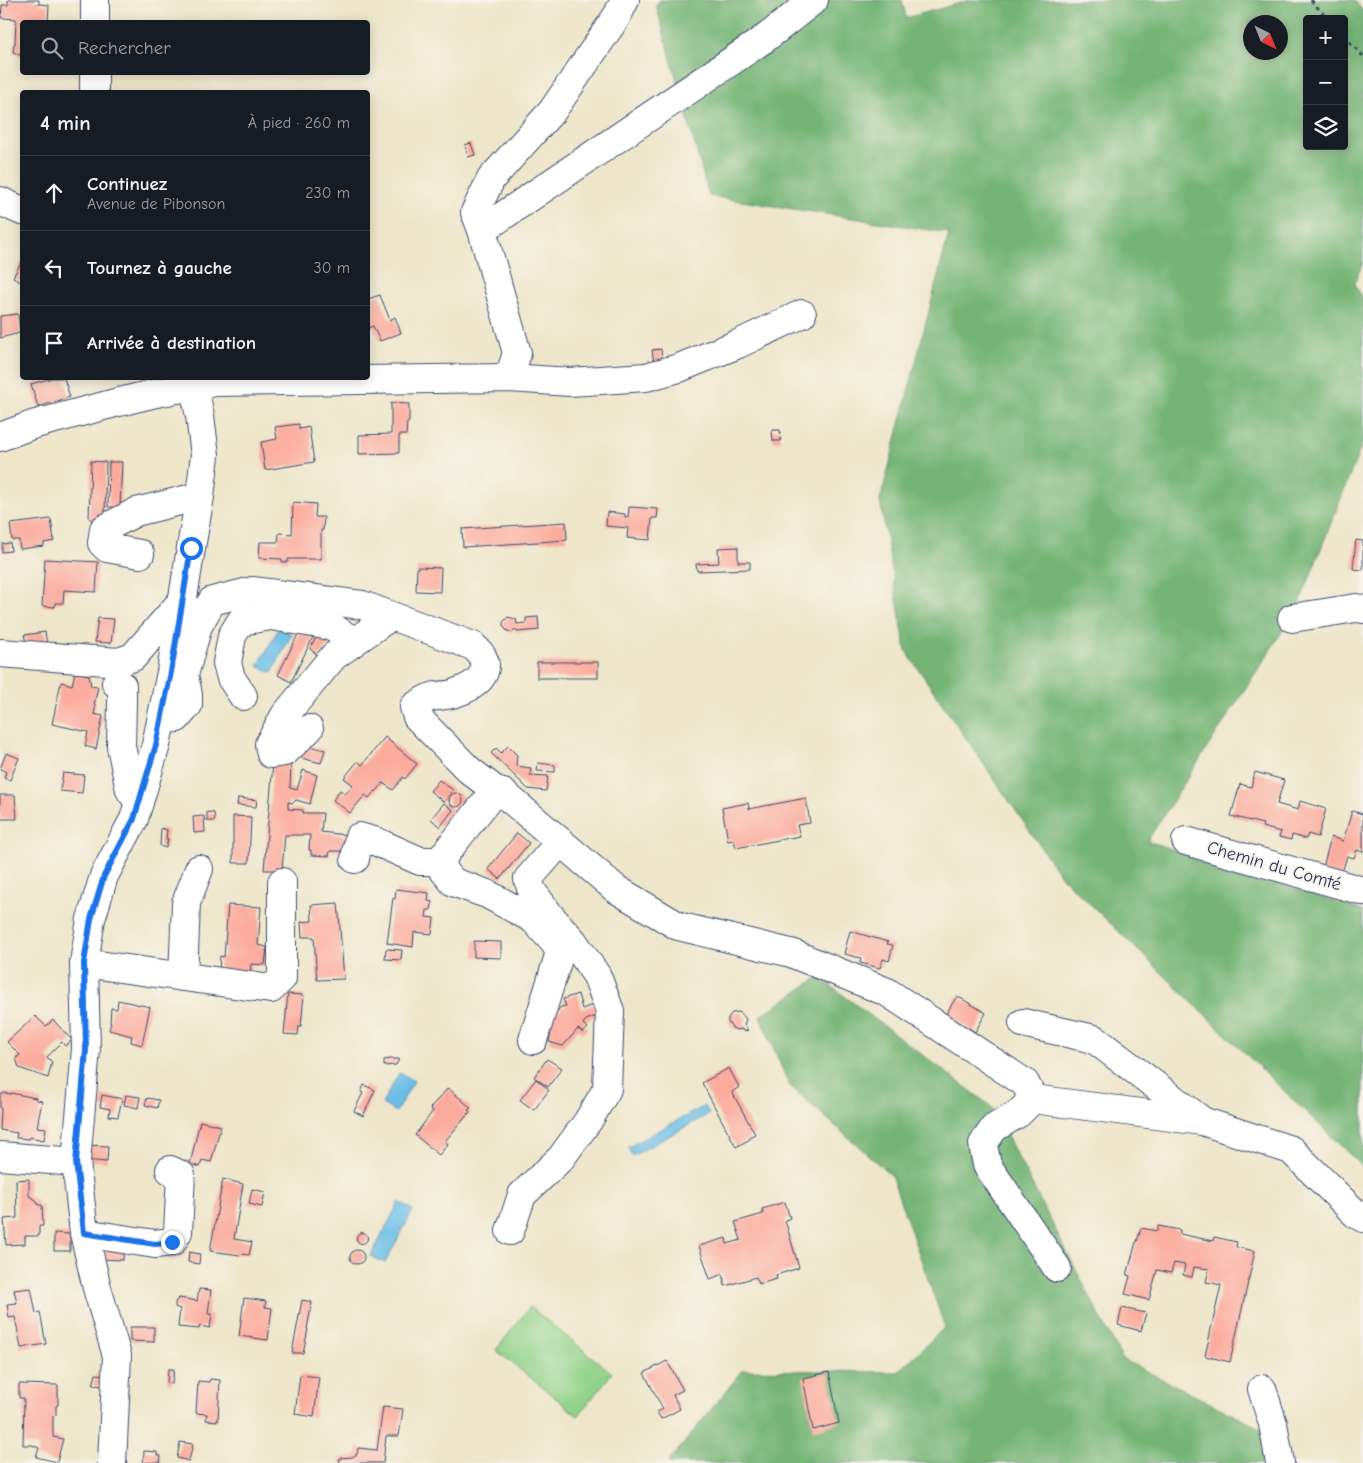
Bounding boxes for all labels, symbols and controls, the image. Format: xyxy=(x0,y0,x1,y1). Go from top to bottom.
north arrow xyxy=(1243,15,1288,60)
map controls xyxy=(1303,15,1348,150)
button: + xyxy=(1303,15,1348,60)
search box xyxy=(20,20,370,75)
icon: search xyxy=(38,34,66,62)
text: Rechercher xyxy=(78,37,171,59)
button: − xyxy=(1303,60,1348,105)
button: layers xyxy=(1303,105,1348,150)
text: 4 min xyxy=(40,111,91,135)
text: À pied · 260 m xyxy=(248,114,350,132)
text: Continuez xyxy=(87,173,167,195)
icon: ahead xyxy=(40,179,68,207)
text: 230 m xyxy=(305,184,350,202)
text: Avenue de Pibonson xyxy=(87,195,225,213)
icon: left xyxy=(40,254,68,282)
text: Tournez à gauche xyxy=(87,257,232,279)
text: 30 m xyxy=(314,259,350,277)
icon: arrive xyxy=(40,329,68,357)
text: Arrivée à destination xyxy=(87,332,256,354)
route start xyxy=(180,537,203,560)
street label: Chemin du Comté xyxy=(1205,837,1343,895)
route end xyxy=(161,1231,184,1254)

